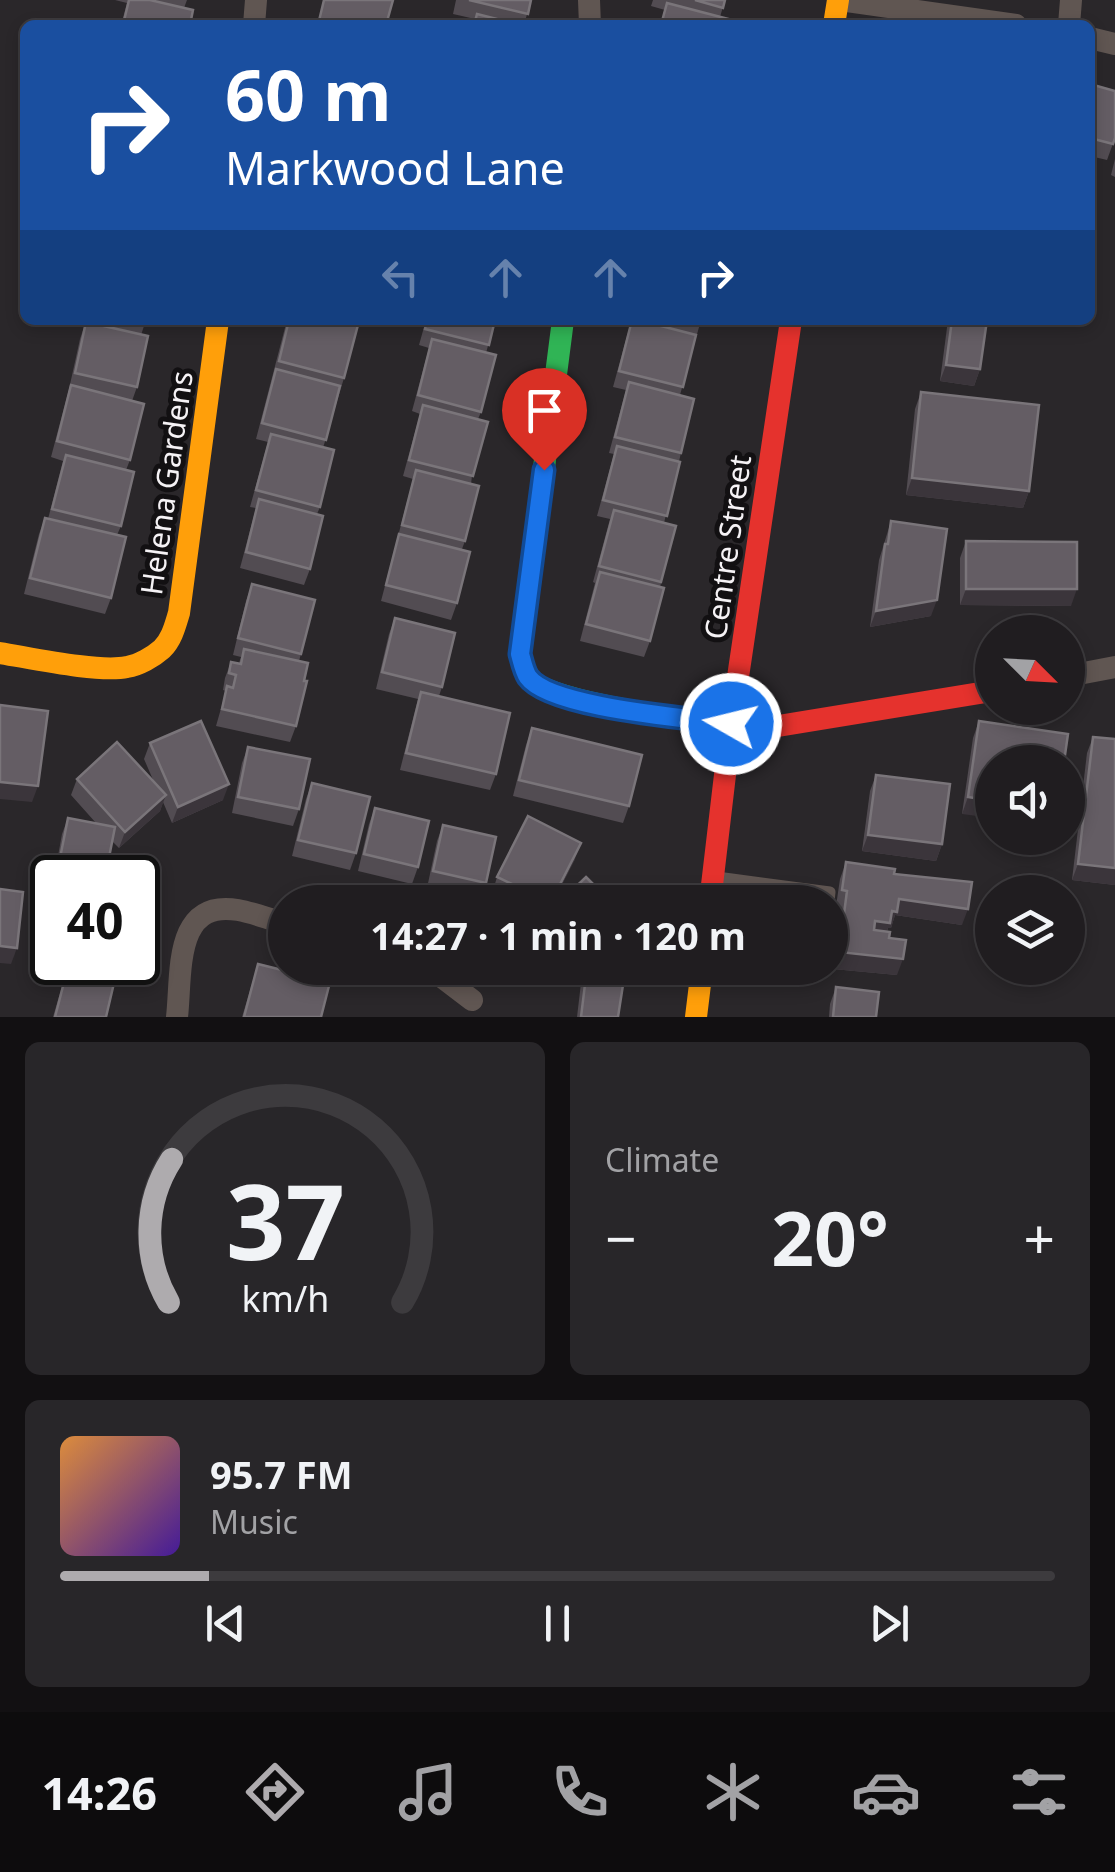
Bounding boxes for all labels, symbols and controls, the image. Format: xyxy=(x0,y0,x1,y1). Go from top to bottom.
text: 60 m xyxy=(225,46,392,142)
icon: right xyxy=(60,60,190,190)
text: Markwood Lane xyxy=(225,137,565,198)
icon: left xyxy=(373,250,428,305)
icon: ahead xyxy=(478,250,533,305)
icon: ahead xyxy=(583,250,638,305)
icon: right xyxy=(688,250,743,305)
street label: Helena Gardens xyxy=(130,368,202,598)
pin xyxy=(502,368,587,471)
icon: arrive xyxy=(517,383,572,438)
street label: Centre Street xyxy=(694,452,760,642)
north arrow xyxy=(975,615,1085,725)
map controls xyxy=(975,615,1085,985)
position arrow xyxy=(679,672,783,776)
button: sound xyxy=(975,745,1085,855)
speed limit sign: 40 xyxy=(30,855,160,985)
button: layers xyxy=(975,875,1085,985)
text: 14:27 · 1 min · 120 m xyxy=(370,909,746,961)
text: Climate xyxy=(605,1138,719,1181)
text: 37 xyxy=(226,1149,344,1290)
text: 20° xyxy=(771,1186,889,1288)
text: − xyxy=(605,1200,636,1275)
text: + xyxy=(1024,1200,1055,1275)
text: km/h xyxy=(241,1274,329,1322)
text: 95.7 FM xyxy=(210,1448,352,1500)
text: Music xyxy=(210,1500,298,1543)
icon: previous xyxy=(198,1596,253,1651)
icon: pause xyxy=(530,1596,585,1651)
icon: next xyxy=(862,1596,917,1651)
icon: directions xyxy=(240,1757,310,1827)
icon: music xyxy=(393,1757,463,1827)
icon: phone xyxy=(545,1757,615,1827)
icon: climate xyxy=(698,1757,768,1827)
icon: car xyxy=(851,1757,921,1827)
icon: filters xyxy=(1004,1757,1074,1827)
text: 14:26 xyxy=(41,1762,157,1823)

